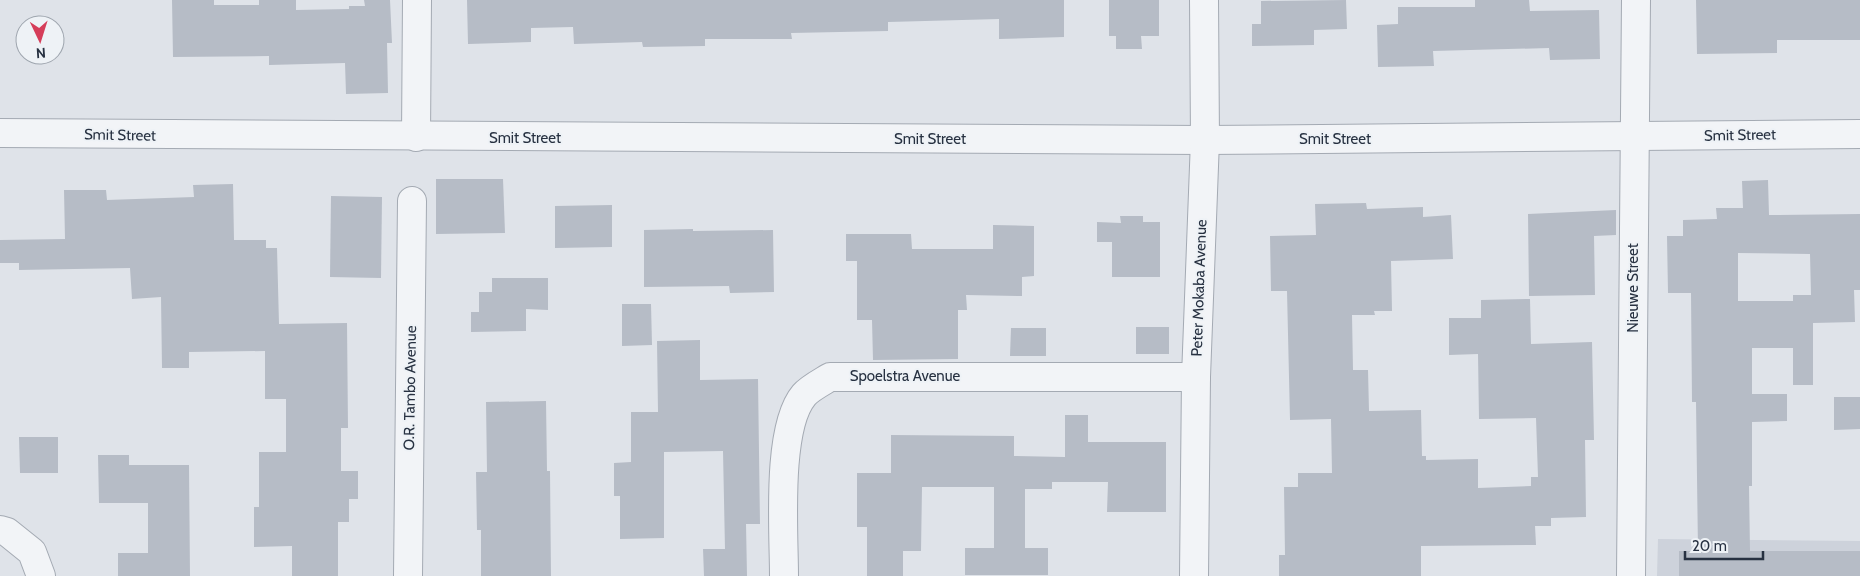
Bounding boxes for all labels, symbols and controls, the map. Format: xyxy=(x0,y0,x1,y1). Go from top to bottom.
north arrow xyxy=(15,15,65,65)
text: N xyxy=(35,44,46,62)
street label: Smit Street xyxy=(84,125,156,145)
street label: Smit Street xyxy=(1704,125,1776,145)
street label: Smit Street xyxy=(489,129,561,147)
street label: Smit Street xyxy=(894,130,966,148)
street label: Smit Street xyxy=(1299,130,1371,148)
street label: Peter Mokaba Avenue xyxy=(1188,219,1210,357)
street label: Nieuwe Street xyxy=(1624,243,1642,333)
street label: O.R. Tambo Avenue xyxy=(400,325,420,451)
street label: Spoelstra Avenue xyxy=(850,367,961,385)
scale bar xyxy=(1685,528,1762,560)
text: 20 m xyxy=(1692,537,1727,555)

